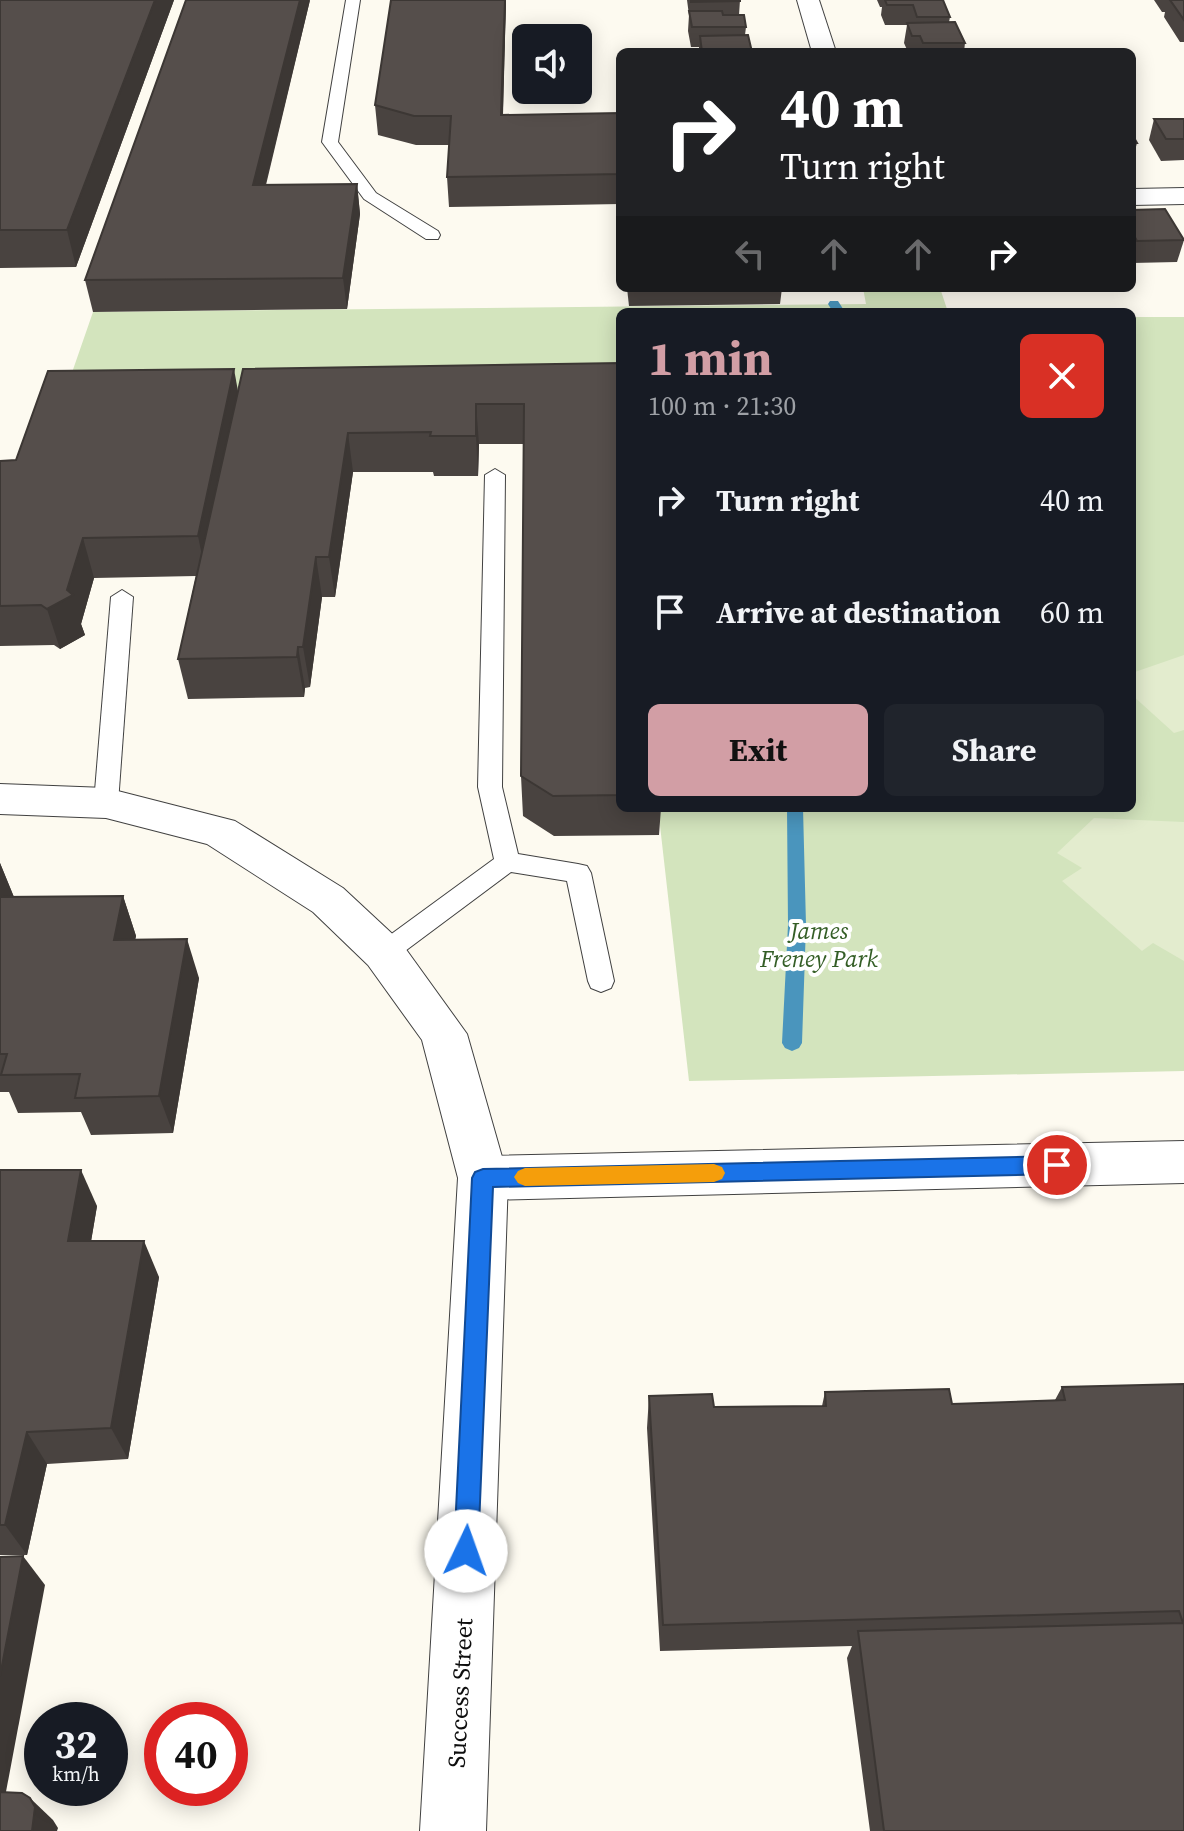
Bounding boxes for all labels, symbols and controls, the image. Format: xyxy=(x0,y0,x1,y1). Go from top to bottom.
map controls xyxy=(512,24,592,104)
button: sound xyxy=(512,24,592,104)
text: 40 m xyxy=(780,69,903,146)
icon: right xyxy=(648,80,752,184)
text: Turn right xyxy=(780,142,945,191)
icon: left xyxy=(728,232,772,276)
icon: ahead xyxy=(812,232,856,276)
icon: ahead xyxy=(896,232,940,276)
icon: right xyxy=(980,232,1024,276)
text: 1 min xyxy=(648,325,773,391)
button: close xyxy=(1020,334,1104,418)
text: 100 m · 21:30 xyxy=(648,388,796,424)
icon: right xyxy=(648,478,692,522)
text: Turn right xyxy=(716,480,859,521)
text: 40 m xyxy=(1040,480,1104,521)
icon: arrive xyxy=(648,590,692,634)
text: Arrive at destination xyxy=(716,592,1001,633)
text: 60 m xyxy=(1040,592,1104,633)
button: Exit xyxy=(648,704,868,796)
button: Share xyxy=(884,704,1104,796)
park label: James Freney Park xyxy=(759,914,879,975)
pin xyxy=(1023,1131,1091,1199)
icon: arrive xyxy=(1035,1143,1079,1187)
position arrow xyxy=(424,1509,508,1593)
street label: Success Street xyxy=(440,1617,480,1769)
speed limit sign: 40 xyxy=(144,1702,248,1806)
text: 32 xyxy=(54,1717,98,1771)
text: km/h xyxy=(52,1760,100,1788)

